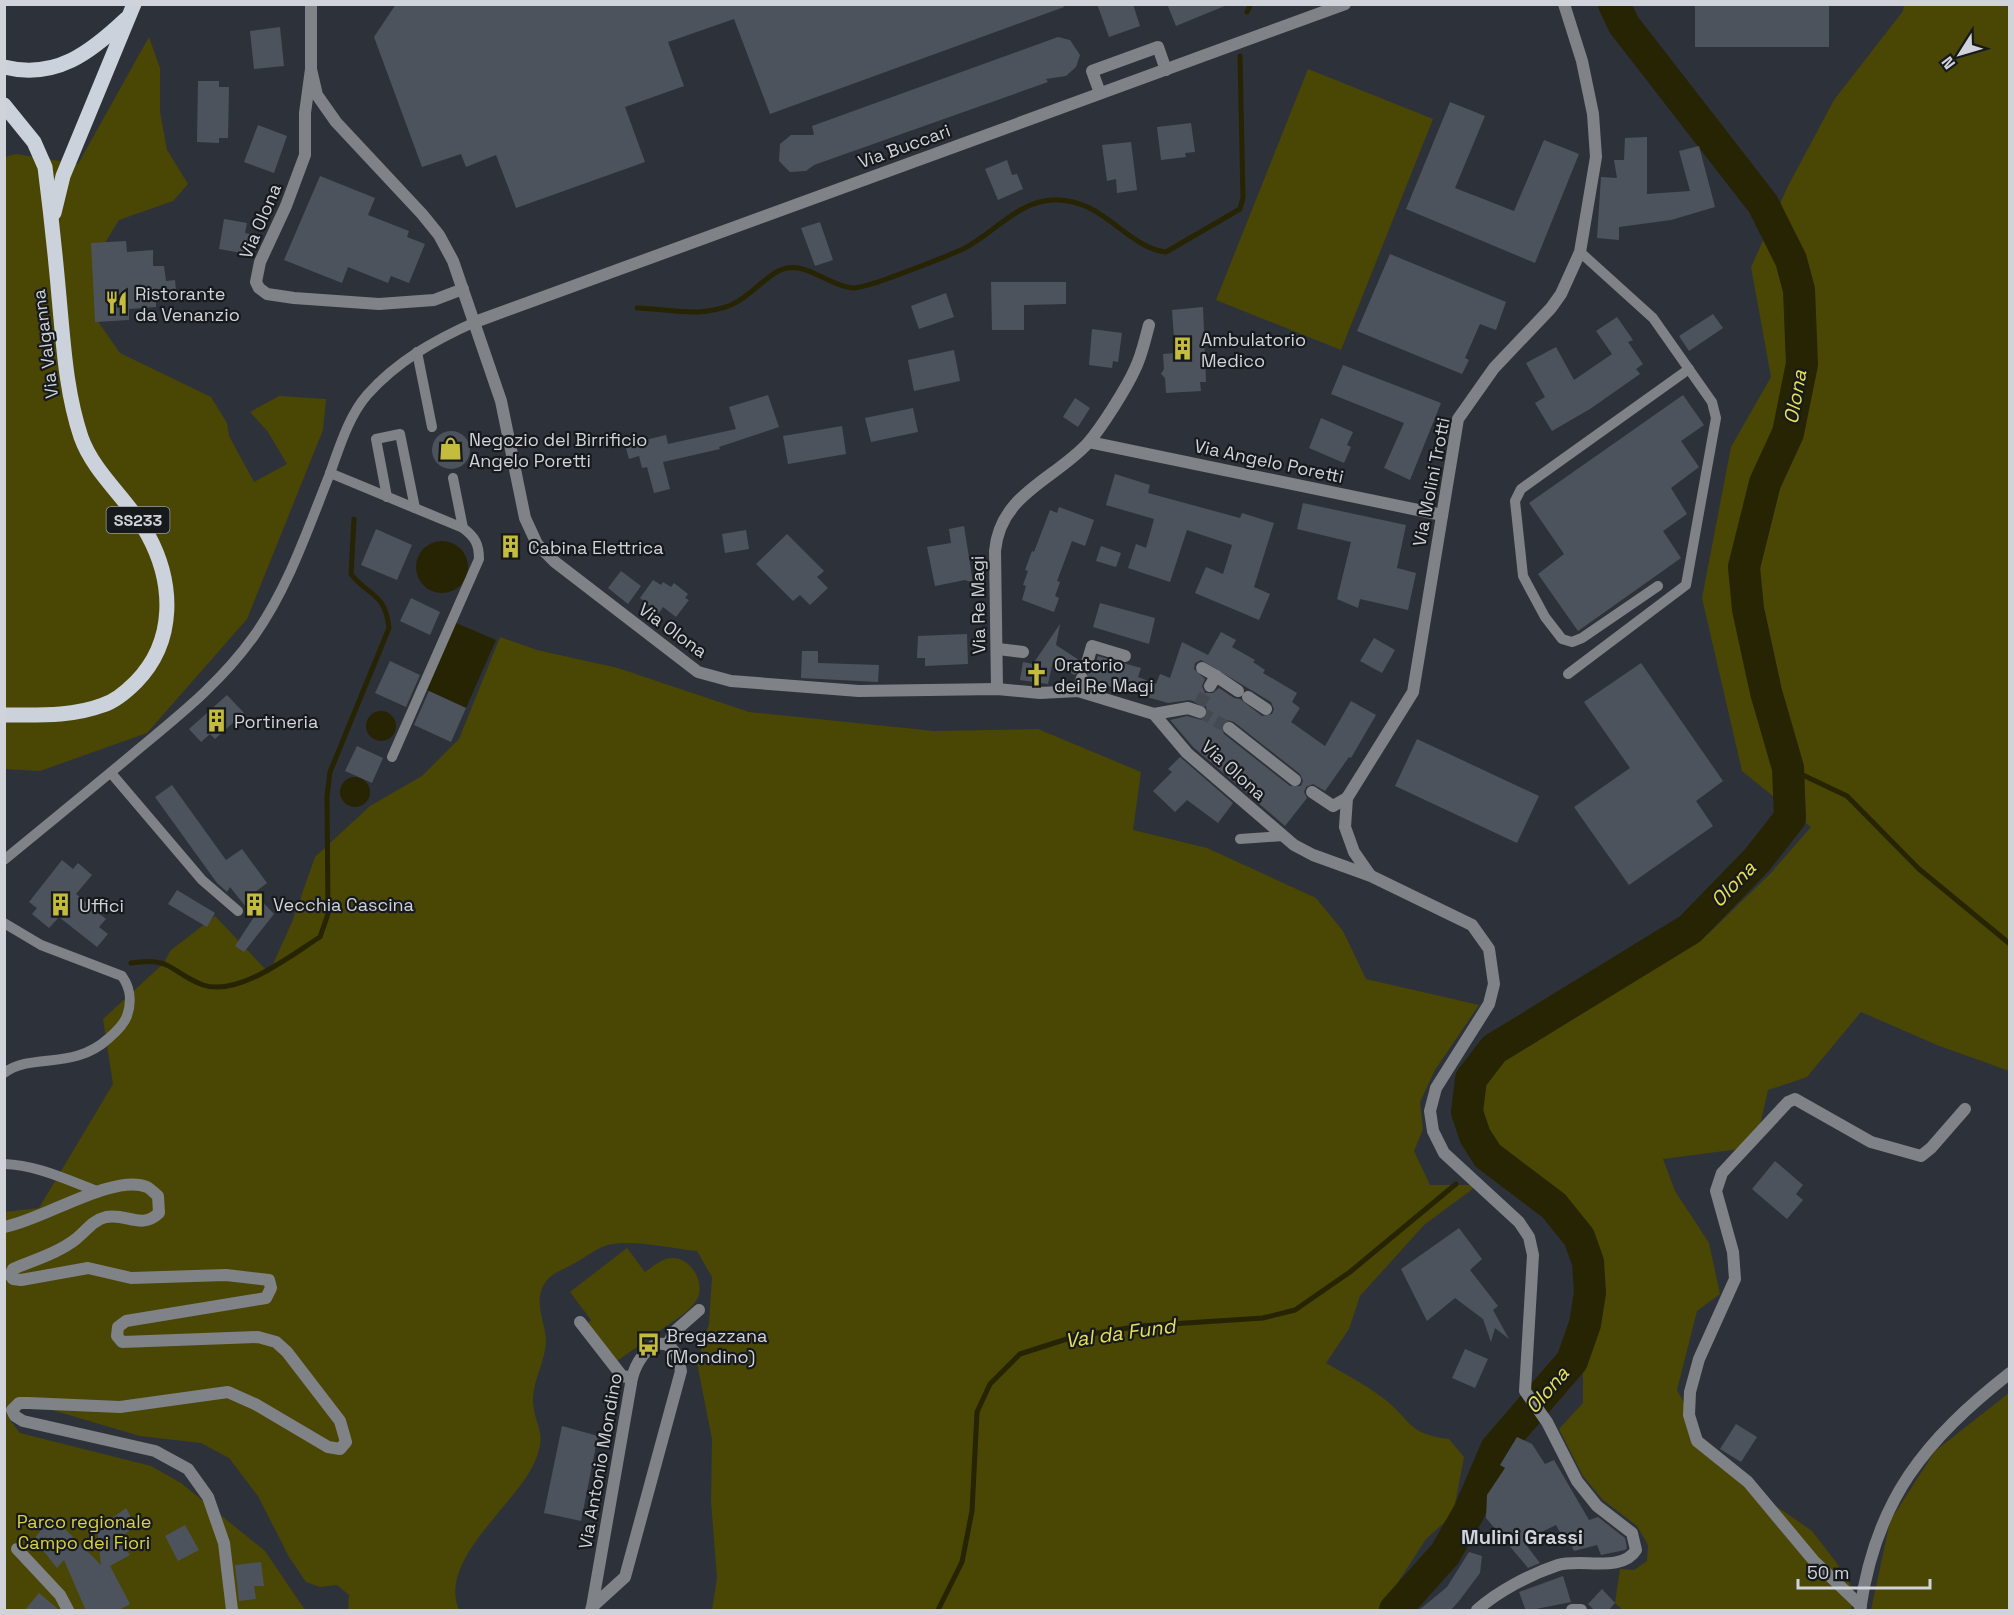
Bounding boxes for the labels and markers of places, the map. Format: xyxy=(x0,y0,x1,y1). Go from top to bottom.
place label: Ristorante da Venanzio xyxy=(135,282,240,326)
restaurant icon: Ristorante da Venanzio xyxy=(104,290,130,316)
place label: Ambulatorio Medico xyxy=(1201,328,1306,372)
building icon: Ambulatorio Medico xyxy=(1170,336,1196,362)
place label: Negozio del Birrificio Angelo Poretti xyxy=(469,428,647,472)
shop icon: Negozio del Birrificio Angelo Poretti xyxy=(438,436,464,462)
building icon: Cabina Elettrica xyxy=(497,534,523,560)
place label: Cabina Elettrica xyxy=(528,536,664,559)
place label: Oratorio dei Re Magi xyxy=(1054,653,1154,697)
church icon: Oratorio dei Re Magi xyxy=(1023,661,1049,687)
building icon: Portineria xyxy=(203,708,229,734)
place label: Portineria xyxy=(234,710,318,733)
building icon: Vecchia Cascina xyxy=(242,891,268,917)
building icon: Uffici xyxy=(48,892,74,918)
place label: Vecchia Cascina xyxy=(273,893,414,916)
place label: Uffici xyxy=(79,894,124,917)
place label: Bregazzana (Mondino) xyxy=(666,1324,767,1368)
bus stop icon: Bregazzana (Mondino) xyxy=(635,1332,661,1358)

